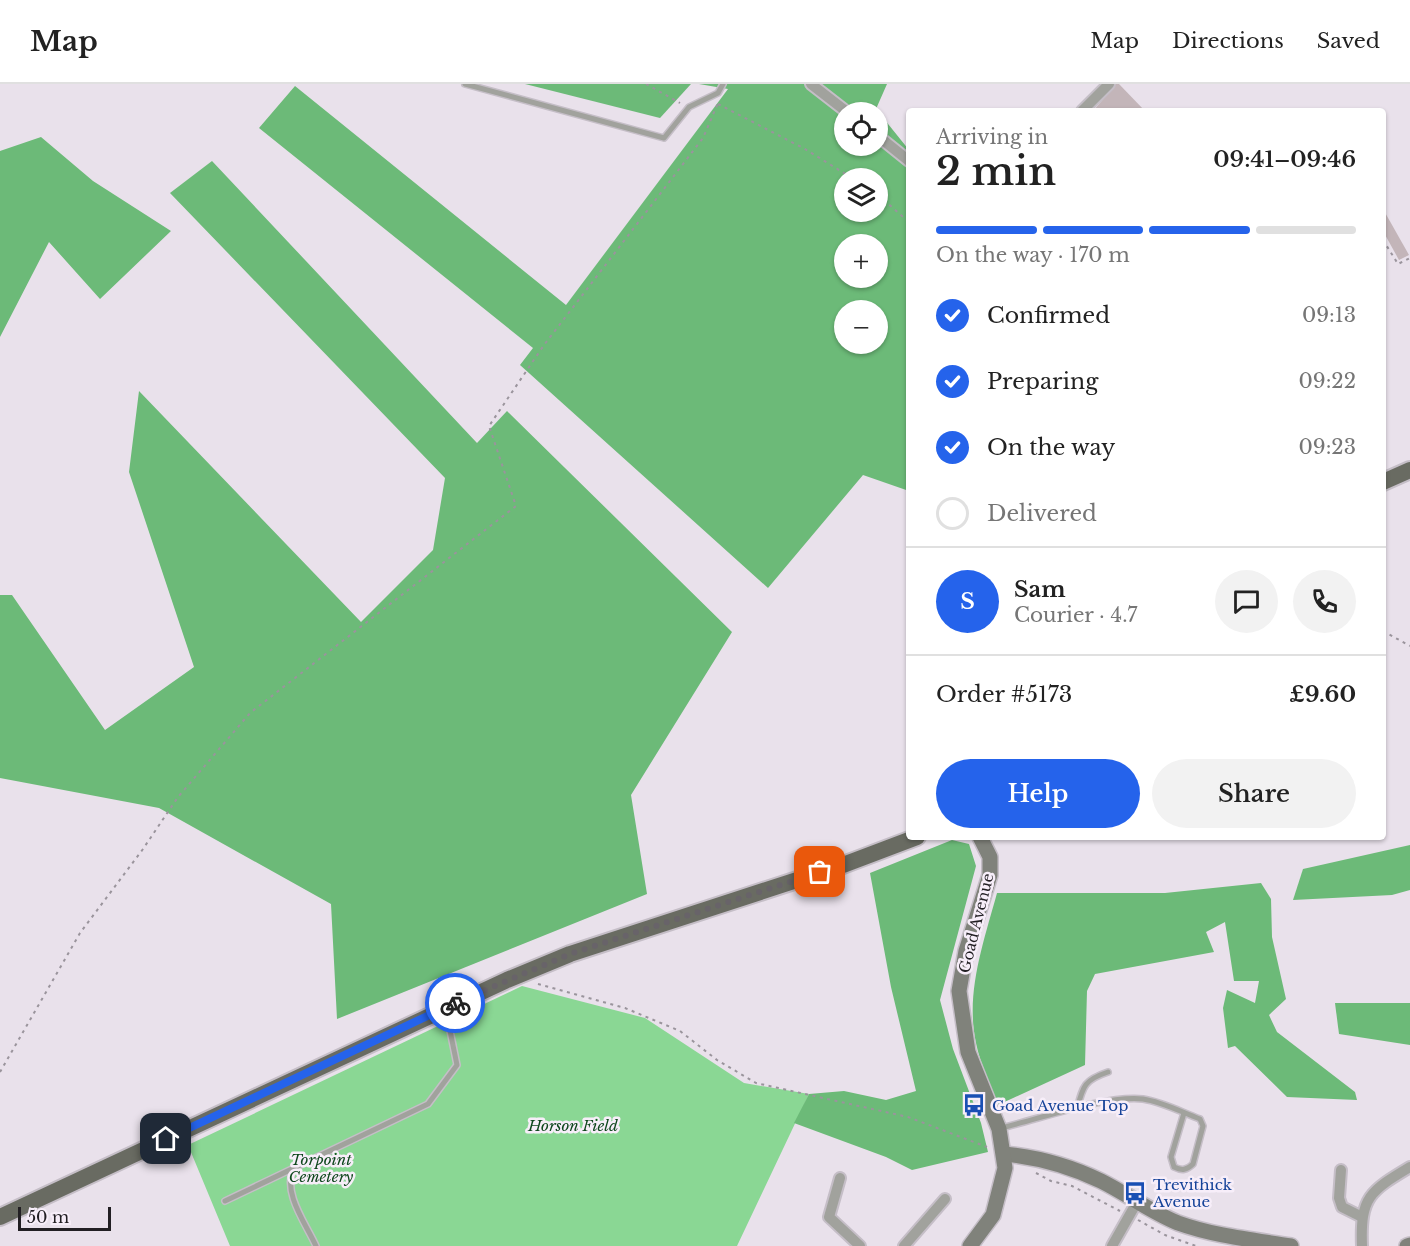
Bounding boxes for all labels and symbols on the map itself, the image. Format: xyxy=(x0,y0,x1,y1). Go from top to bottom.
pin xyxy=(794,846,845,897)
street label: Goad Avenue xyxy=(954,871,998,975)
courier xyxy=(425,973,485,1033)
bus stop icon: Goad Avenue Top xyxy=(961,1092,987,1118)
place label: Goad Avenue Top xyxy=(992,1096,1128,1115)
pin xyxy=(140,1113,191,1164)
park label: Horson Field xyxy=(527,1116,618,1135)
park label: Torpoint Cemetery xyxy=(289,1150,354,1186)
place label: Trevithick Avenue xyxy=(1152,1175,1233,1211)
bus stop icon: Trevithick Avenue xyxy=(1122,1180,1148,1206)
scale bar xyxy=(18,1204,111,1232)

